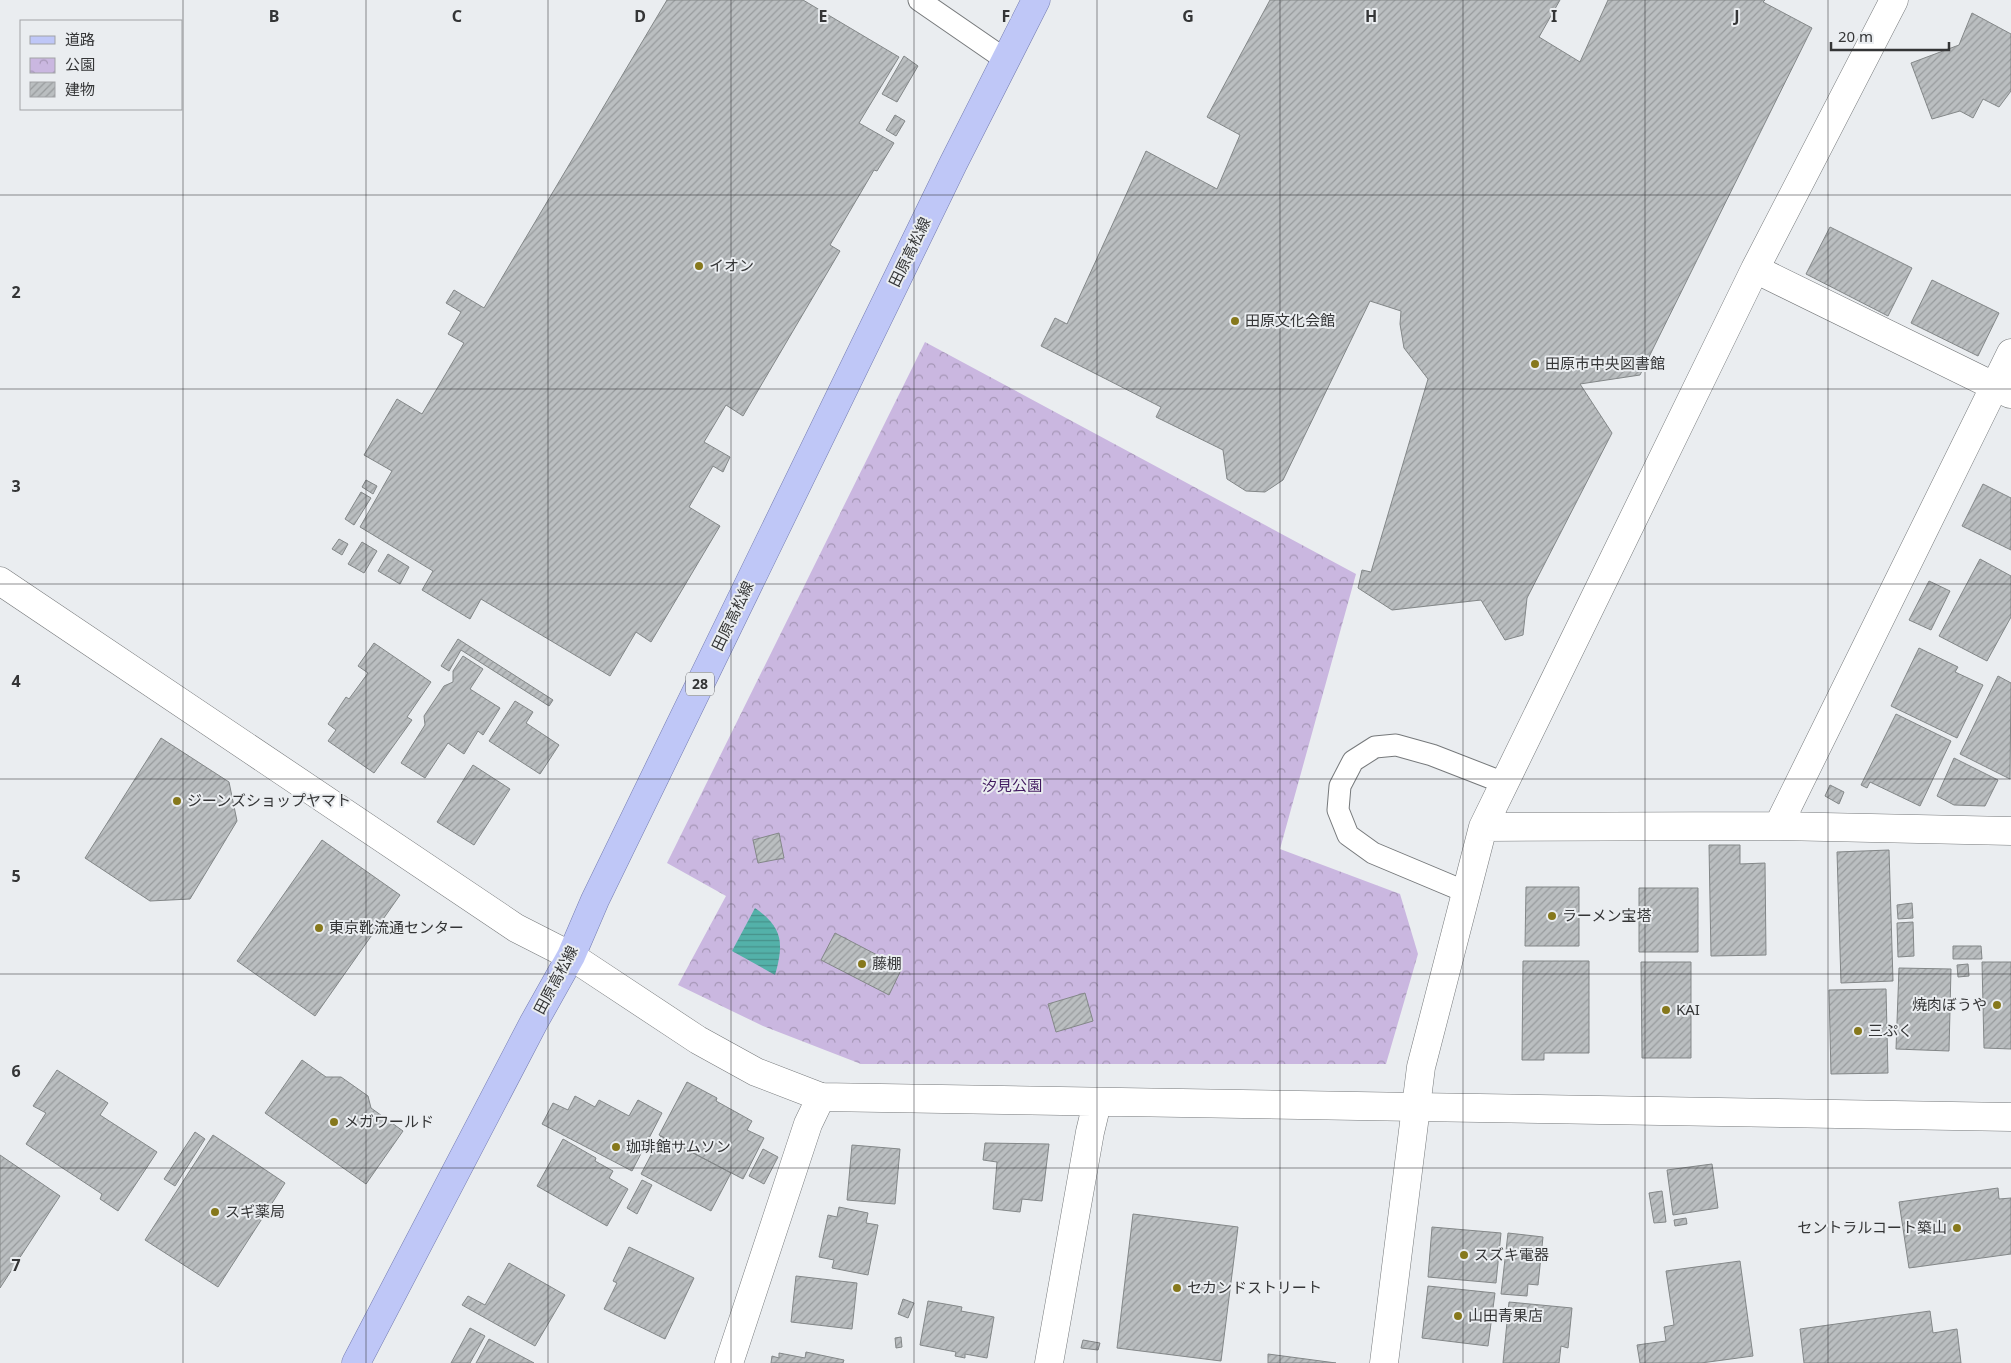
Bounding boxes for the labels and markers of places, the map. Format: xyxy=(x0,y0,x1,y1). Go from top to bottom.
place label: イオン xyxy=(709,255,754,275)
marker: イオン xyxy=(693,260,705,272)
place label: 田原文化会館 xyxy=(1245,310,1335,330)
marker: 田原文化会館 xyxy=(1229,315,1241,327)
place label: 田原市中央図書館 xyxy=(1545,353,1665,373)
marker: 田原市中央図書館 xyxy=(1529,358,1541,370)
place label: ジーンズショップヤマト xyxy=(187,790,351,810)
marker: ジーンズショップヤマト xyxy=(171,795,183,807)
place label: ラーメン宝塔 xyxy=(1562,905,1651,925)
marker: ラーメン宝塔 xyxy=(1546,910,1558,922)
place label: 東京靴流通センター xyxy=(329,917,464,937)
marker: 東京靴流通センター xyxy=(313,922,325,934)
place label: 藤棚 xyxy=(872,953,902,973)
marker: 藤棚 xyxy=(856,958,868,970)
place label: 焼肉ぼうや xyxy=(1912,994,1987,1014)
place label: KAI xyxy=(1676,999,1700,1019)
marker: 焼肉ぼうや xyxy=(1991,999,2003,1011)
marker: KAI xyxy=(1660,1004,1672,1016)
place label: 三ぷく xyxy=(1868,1020,1913,1040)
marker: 三ぷく xyxy=(1852,1025,1864,1037)
place label: メガワールド xyxy=(344,1111,434,1131)
marker: メガワールド xyxy=(328,1116,340,1128)
place label: 珈琲館サムソン xyxy=(626,1136,731,1156)
marker: 珈琲館サムソン xyxy=(610,1141,622,1153)
place label: スギ薬局 xyxy=(225,1201,285,1221)
marker: スギ薬局 xyxy=(209,1206,221,1218)
place label: セントラルコート築山 xyxy=(1797,1217,1947,1237)
marker: セントラルコート築山 xyxy=(1951,1222,1963,1234)
place label: スズキ電器 xyxy=(1474,1244,1549,1264)
marker: スズキ電器 xyxy=(1458,1249,1470,1261)
place label: セカンドストリート xyxy=(1187,1277,1322,1297)
marker: セカンドストリート xyxy=(1171,1282,1183,1294)
place label: 山田青果店 xyxy=(1468,1305,1543,1325)
marker: 山田青果店 xyxy=(1452,1310,1464,1322)

